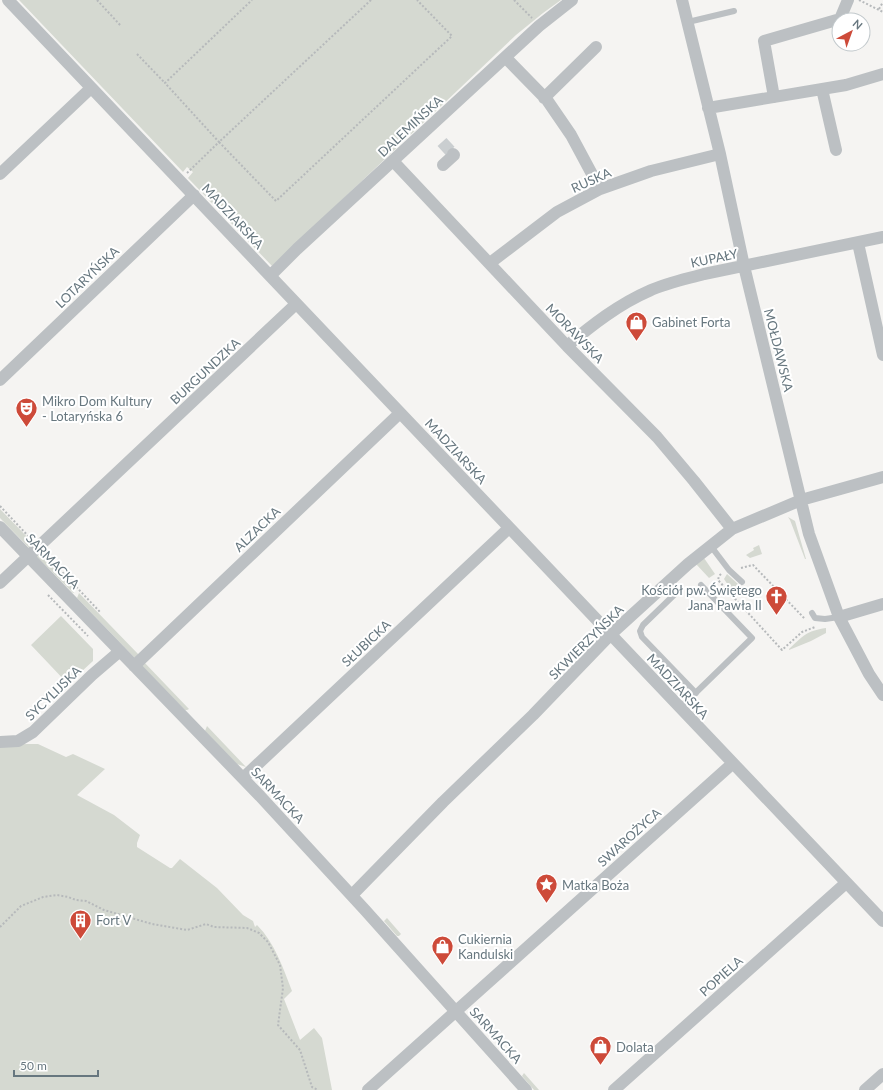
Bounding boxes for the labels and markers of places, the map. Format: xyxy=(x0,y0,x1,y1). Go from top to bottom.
shop icon: Gabinet Forta xyxy=(623,309,649,342)
place label: Gabinet Forta xyxy=(652,314,730,330)
place label: Mikro Dom Kultury - Lotaryńska 6 xyxy=(42,393,152,424)
theatre icon: Mikro Dom Kultury - Lotaryńska 6 xyxy=(14,395,40,428)
place label: Kościół pw. Świętego Jana Pawła II xyxy=(641,582,762,613)
church icon: Kościół pw. Świętego Jana Pawła II xyxy=(764,584,790,617)
place icon: Matka Boża xyxy=(533,872,559,905)
place label: Matka Boża xyxy=(562,877,629,893)
building icon: Fort V xyxy=(67,907,93,940)
place label: Fort V xyxy=(96,912,131,928)
place label: Cukiernia Kandulski xyxy=(458,931,513,962)
shop icon: Cukiernia Kandulski xyxy=(430,933,456,966)
shop icon: Dolata xyxy=(588,1034,614,1067)
place label: Dolata xyxy=(616,1039,654,1055)

